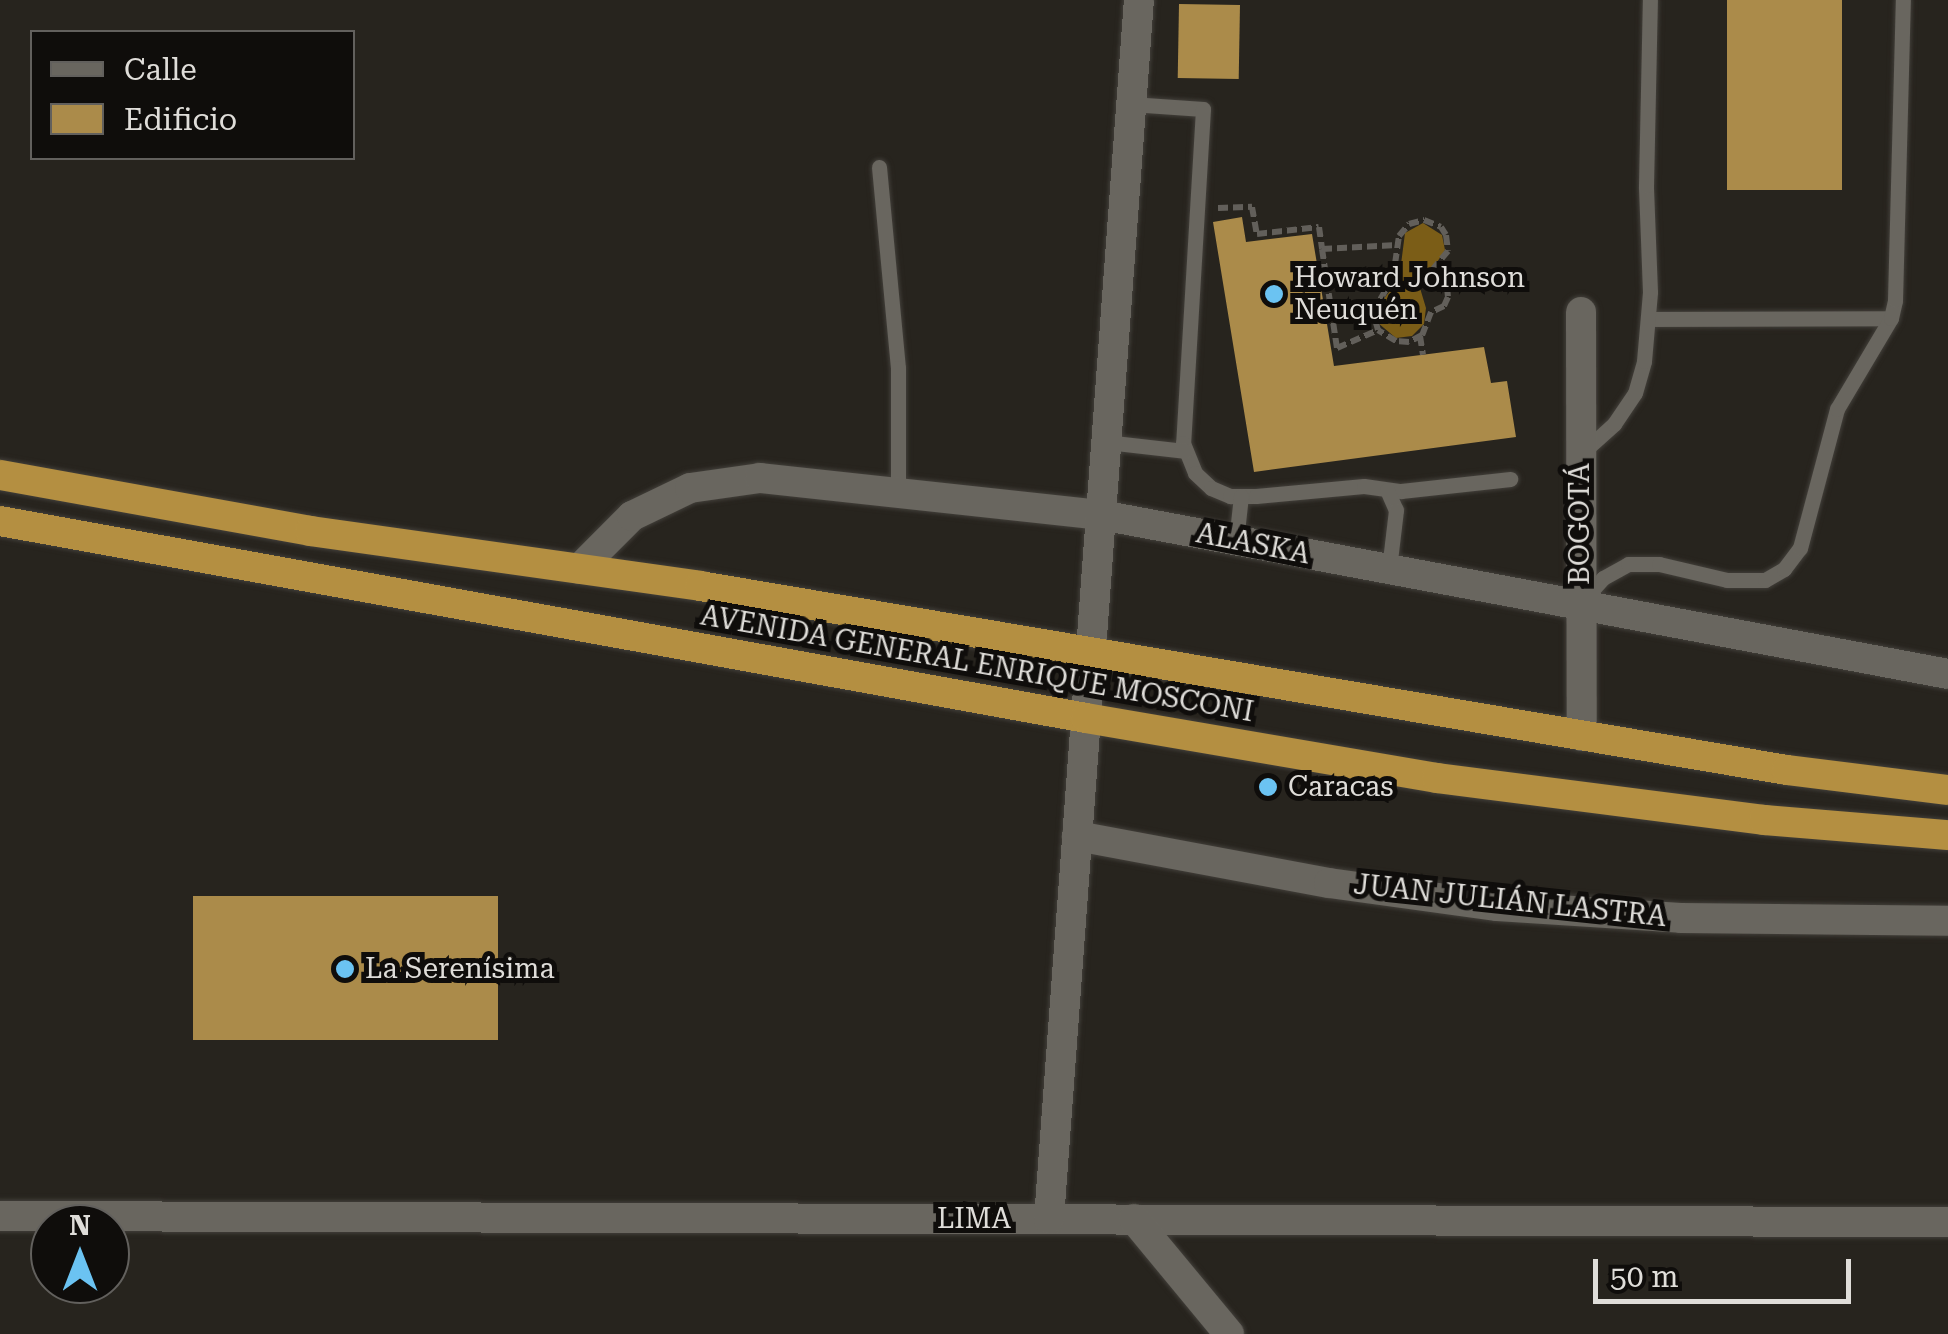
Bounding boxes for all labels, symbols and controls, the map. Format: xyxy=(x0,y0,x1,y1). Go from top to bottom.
legend xyxy=(30,30,355,160)
text: Calle xyxy=(124,52,197,87)
text: Edificio xyxy=(124,102,237,137)
place label: Howard Johnson Neuquén xyxy=(1294,261,1525,327)
marker: Howard Johnson Neuquén xyxy=(1263,283,1285,305)
street label: BOGOTÁ xyxy=(1563,463,1597,585)
street label: ALASKA xyxy=(1193,517,1313,571)
street label: AVENIDA GENERAL ENRIQUE MOSCONI xyxy=(698,599,1256,729)
place label: Caracas xyxy=(1288,770,1394,804)
marker: Caracas xyxy=(1257,776,1279,798)
street label: JUAN JULIÁN LASTRA xyxy=(1352,868,1668,934)
place label: La Serenísima xyxy=(365,952,555,986)
marker: La Serenísima xyxy=(334,958,356,980)
street label: LIMA xyxy=(937,1202,1011,1236)
north arrow xyxy=(30,1204,130,1304)
text: N xyxy=(69,1209,91,1242)
scale bar xyxy=(1598,1239,1856,1301)
text: 50 m xyxy=(1610,1259,1679,1294)

